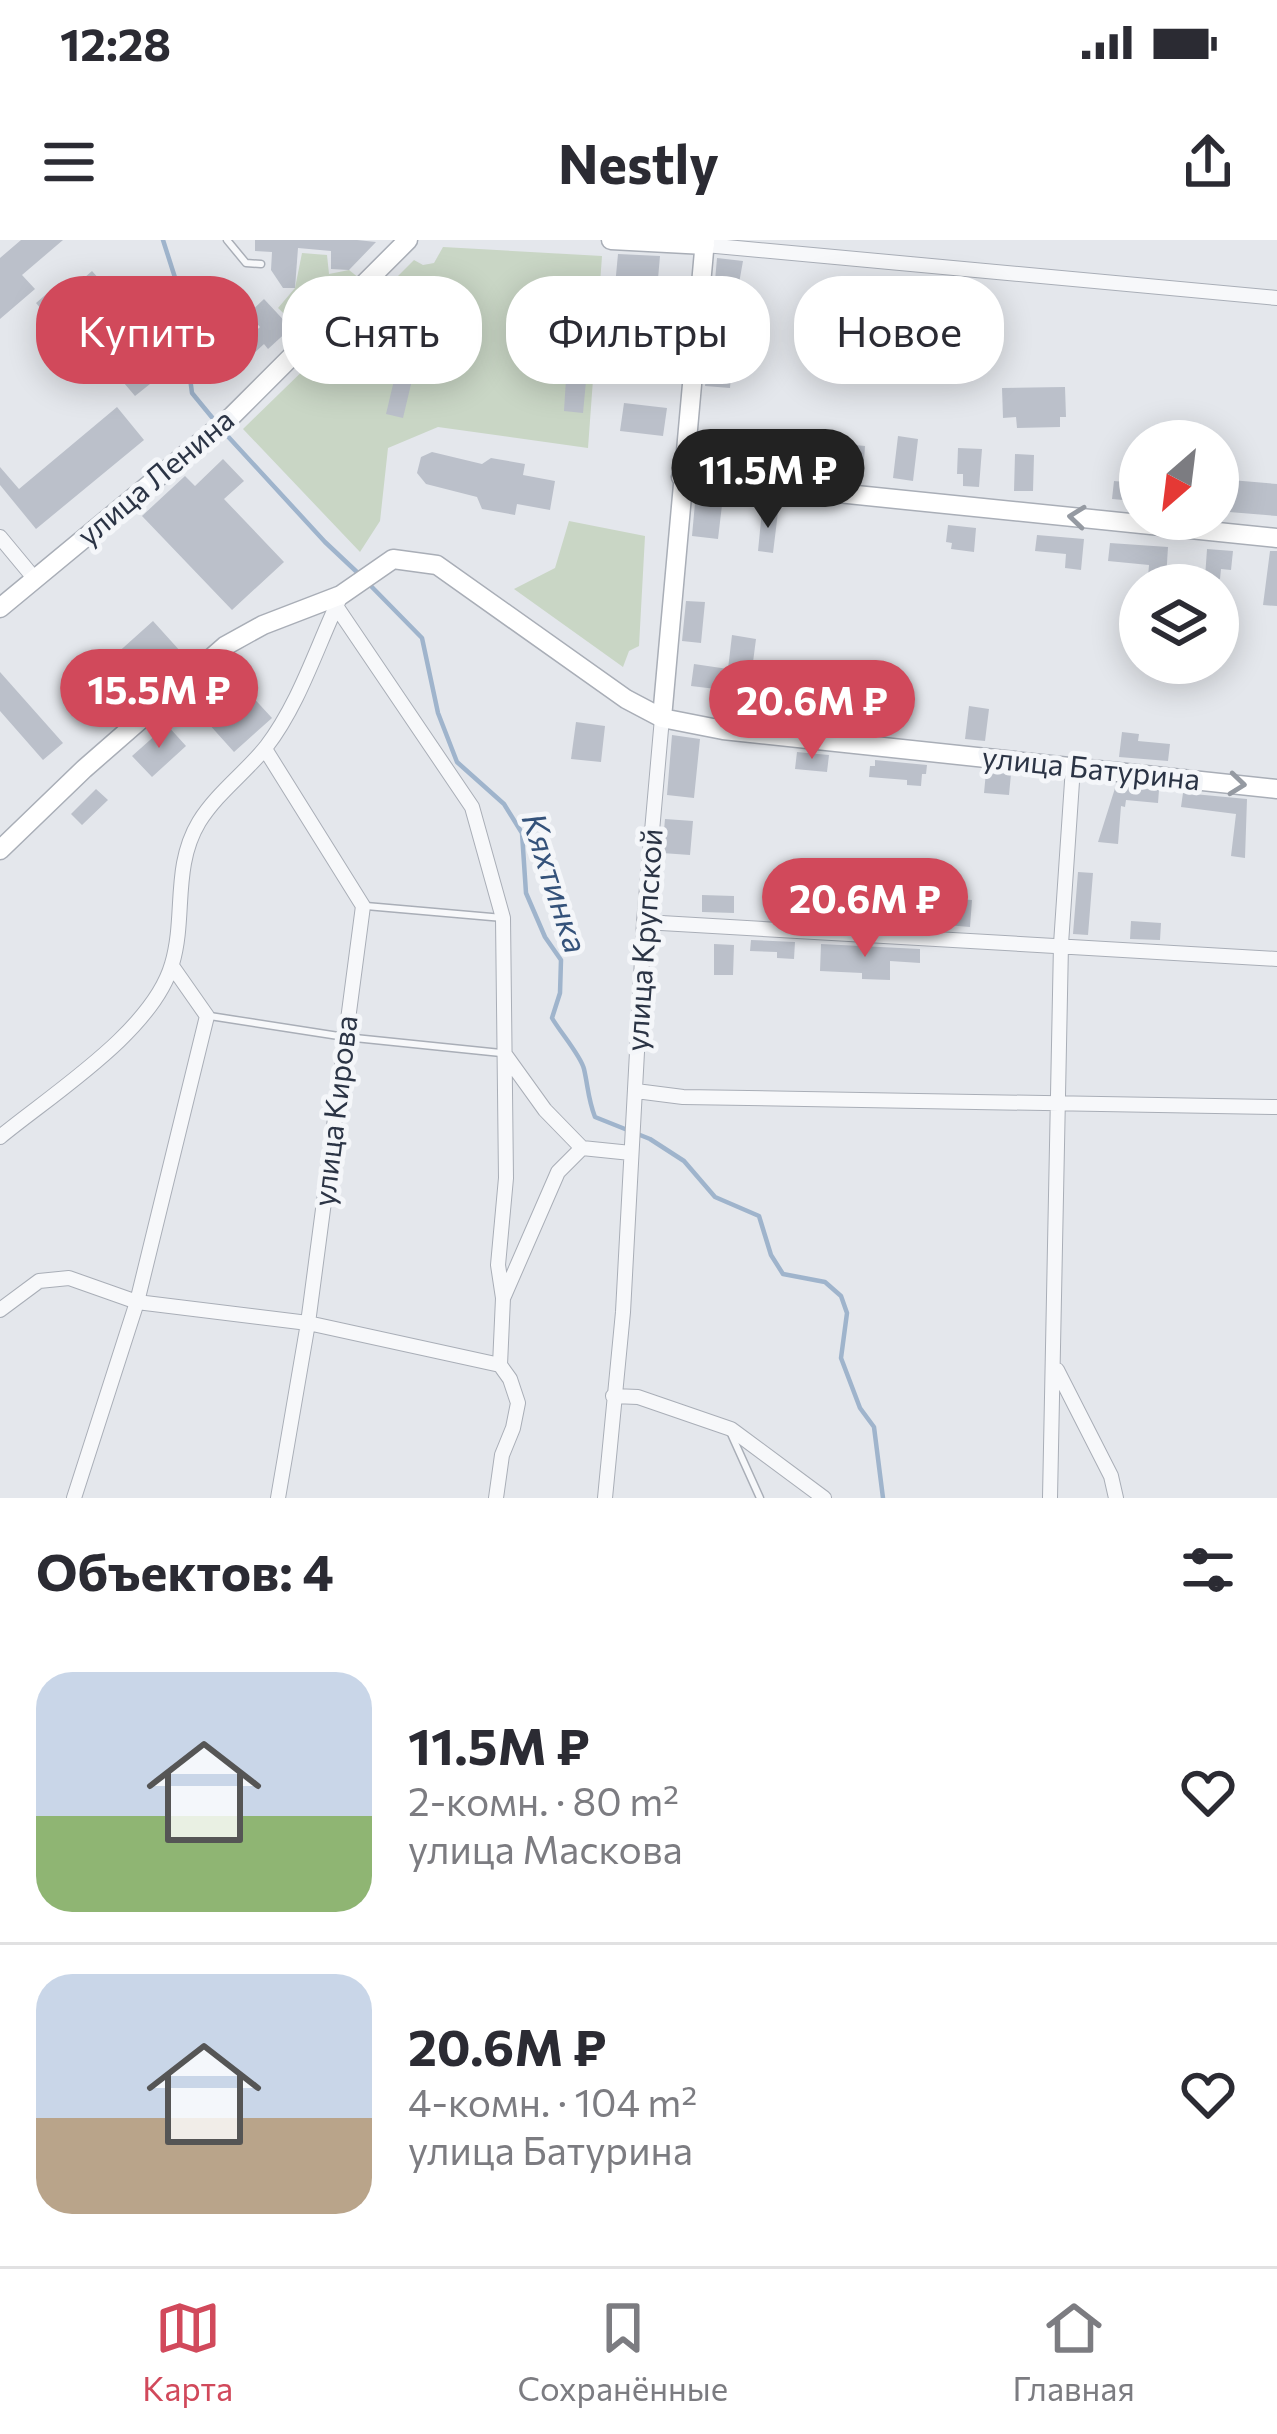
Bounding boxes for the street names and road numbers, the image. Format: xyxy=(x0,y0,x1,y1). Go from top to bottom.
street label: улица Ленина xyxy=(69,400,240,552)
street label: улица Батурина xyxy=(980,737,1202,796)
street label: улица Крупской xyxy=(616,827,669,1052)
street label: улица Кирова xyxy=(303,1013,364,1208)

